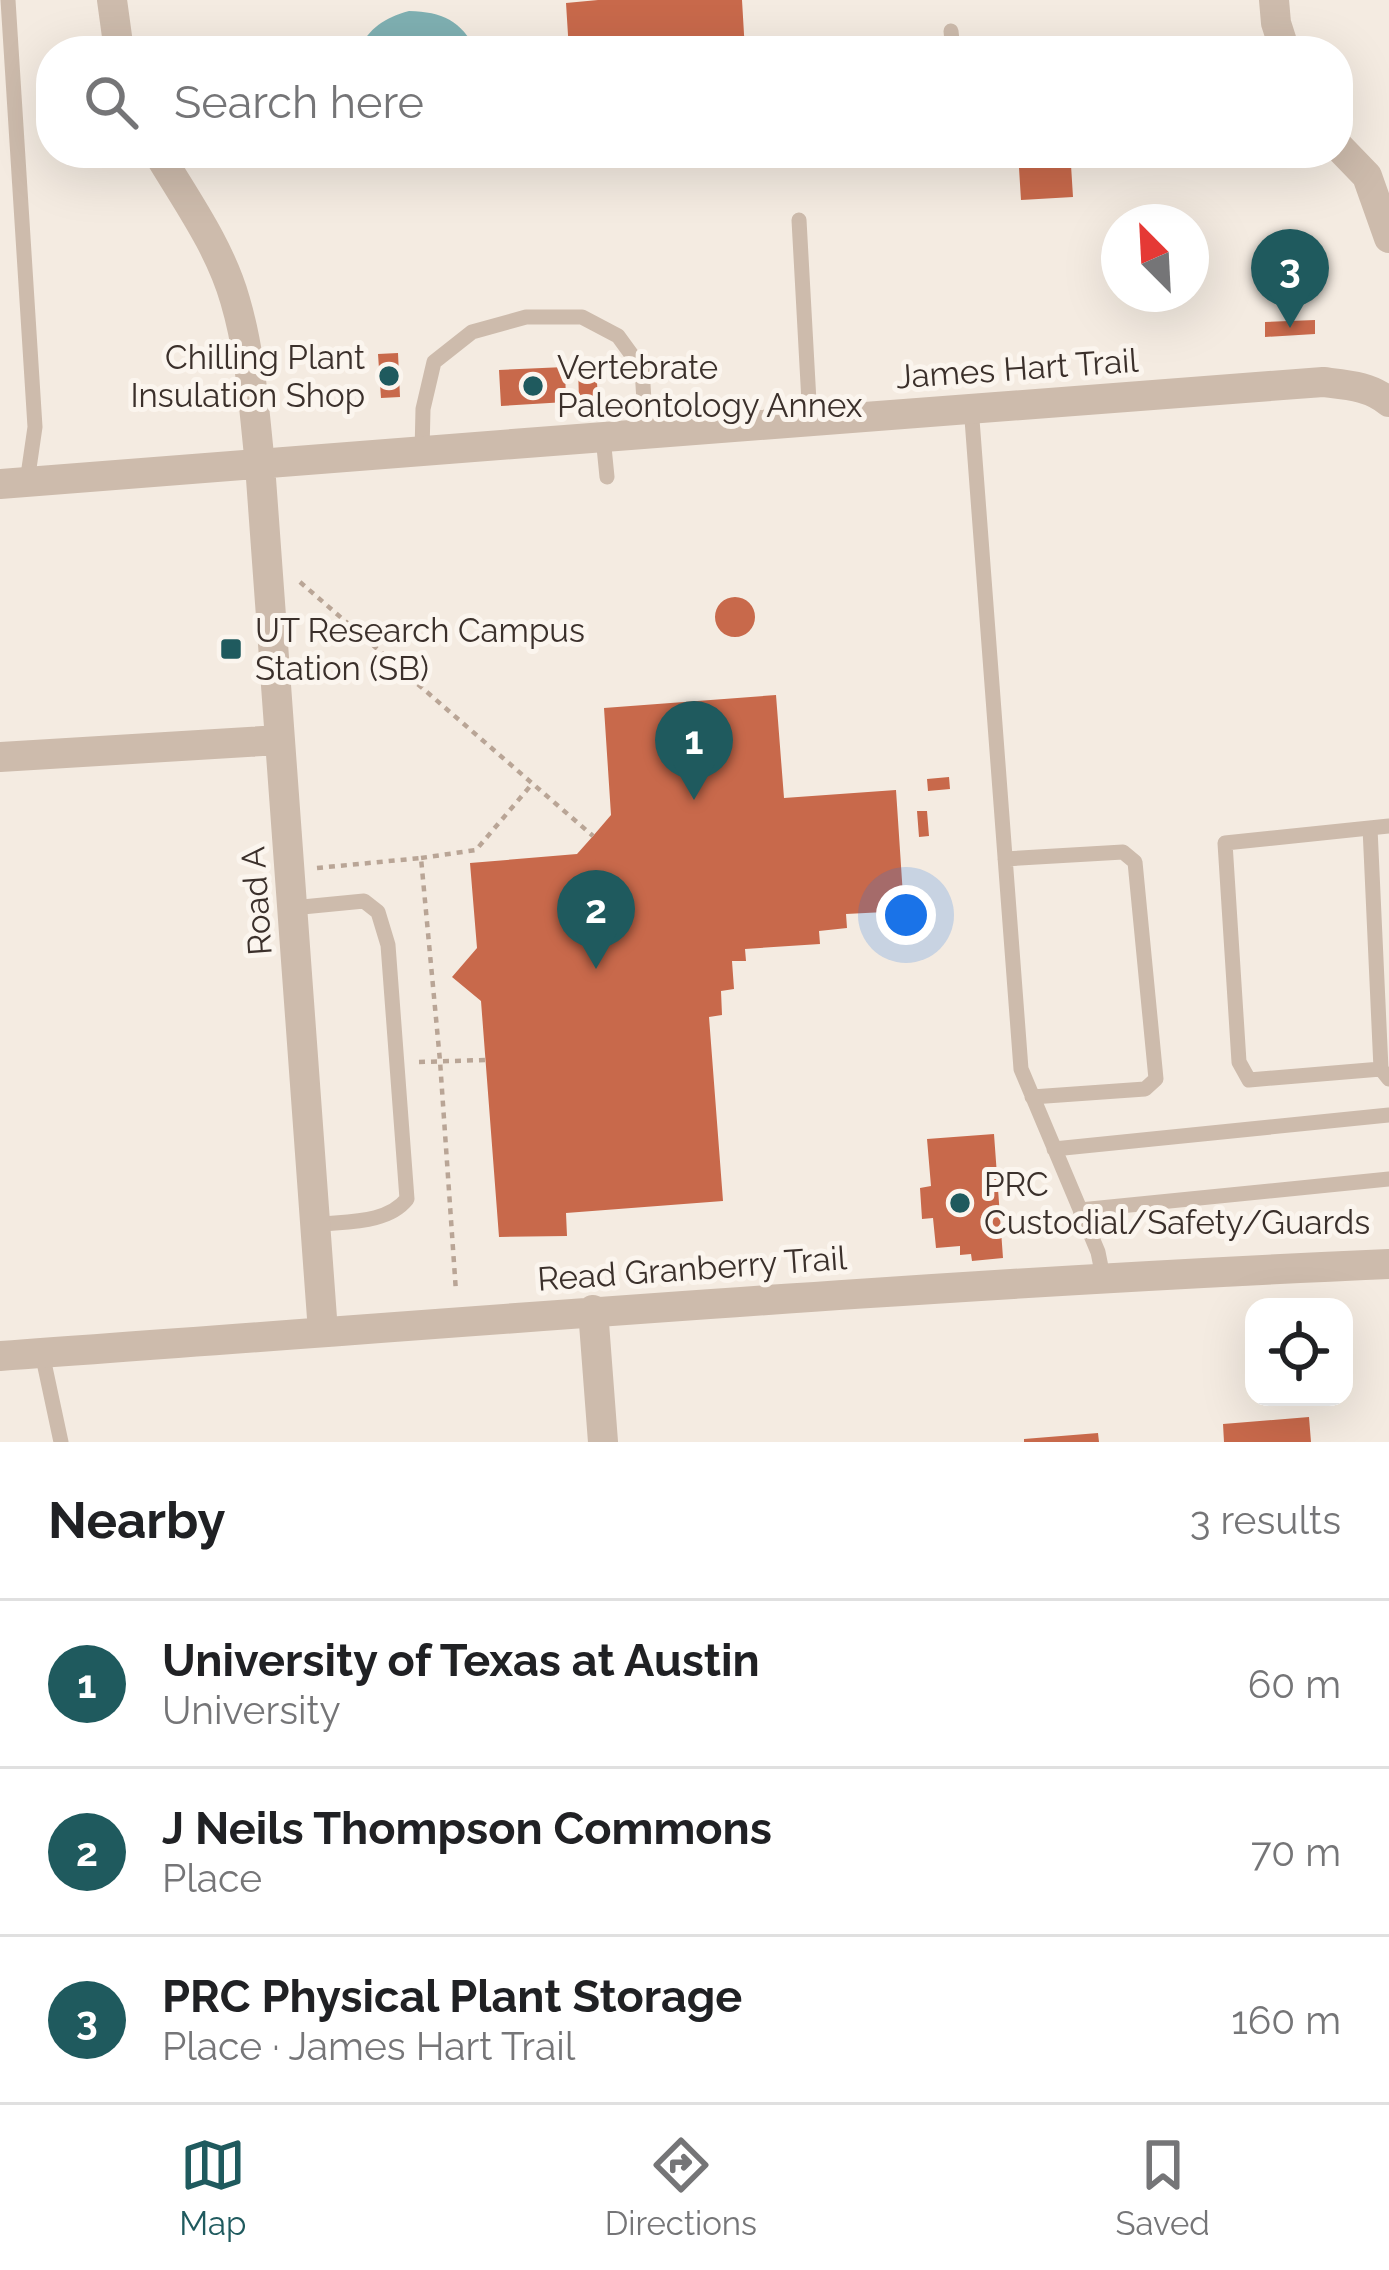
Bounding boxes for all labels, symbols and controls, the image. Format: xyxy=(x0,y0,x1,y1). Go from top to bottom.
search box xyxy=(36,36,1353,168)
icon: search xyxy=(78,69,144,135)
text: Search here xyxy=(174,76,424,129)
north arrow xyxy=(1101,204,1209,312)
pin: 3 xyxy=(1251,229,1329,328)
place label: Chilling Plant Insulation Shop xyxy=(130,338,365,415)
street label: James Hart Trail xyxy=(895,341,1140,396)
place label: Vertebrate Paleontology Annex xyxy=(557,348,863,425)
marker: Chilling Plant Insulation Shop xyxy=(376,363,402,389)
marker: Vertebrate Paleontology Annex xyxy=(520,373,546,399)
place label: UT Research Campus Station (SB) xyxy=(255,611,585,688)
marker: UT Research Campus Station (SB) xyxy=(218,636,244,662)
pin: 1 xyxy=(655,701,733,800)
street label: Road A xyxy=(233,845,280,957)
pin: 2 xyxy=(557,870,635,969)
your location xyxy=(876,885,936,945)
place label: PRC Custodial/Safety/Guards xyxy=(984,1165,1370,1242)
marker: PRC Custodial/Safety/Guards xyxy=(947,1190,973,1216)
street label: Read Granberry Trail xyxy=(536,1238,849,1299)
map controls xyxy=(1245,1298,1353,1406)
button: locate xyxy=(1245,1298,1353,1406)
text: Nearby xyxy=(48,1490,225,1550)
text: 3 results xyxy=(1190,1497,1341,1543)
text: University of Texas at Austin xyxy=(162,1634,760,1687)
text: 1 xyxy=(77,1661,97,1707)
text: 60 m xyxy=(1248,1661,1341,1707)
text: University xyxy=(162,1687,341,1733)
text: J Neils Thompson Commons xyxy=(162,1802,772,1855)
text: 2 xyxy=(76,1829,98,1875)
text: 70 m xyxy=(1251,1829,1341,1875)
text: Place xyxy=(162,1855,262,1901)
text: PRC Physical Plant Storage xyxy=(162,1970,742,2023)
text: 3 xyxy=(76,1997,98,2043)
text: 160 m xyxy=(1231,1997,1341,2043)
text: Place · James Hart Trail xyxy=(162,2023,575,2069)
tab: Map xyxy=(179,2132,246,2243)
tab: Directions xyxy=(605,2132,757,2243)
tab: Saved xyxy=(1115,2132,1210,2243)

